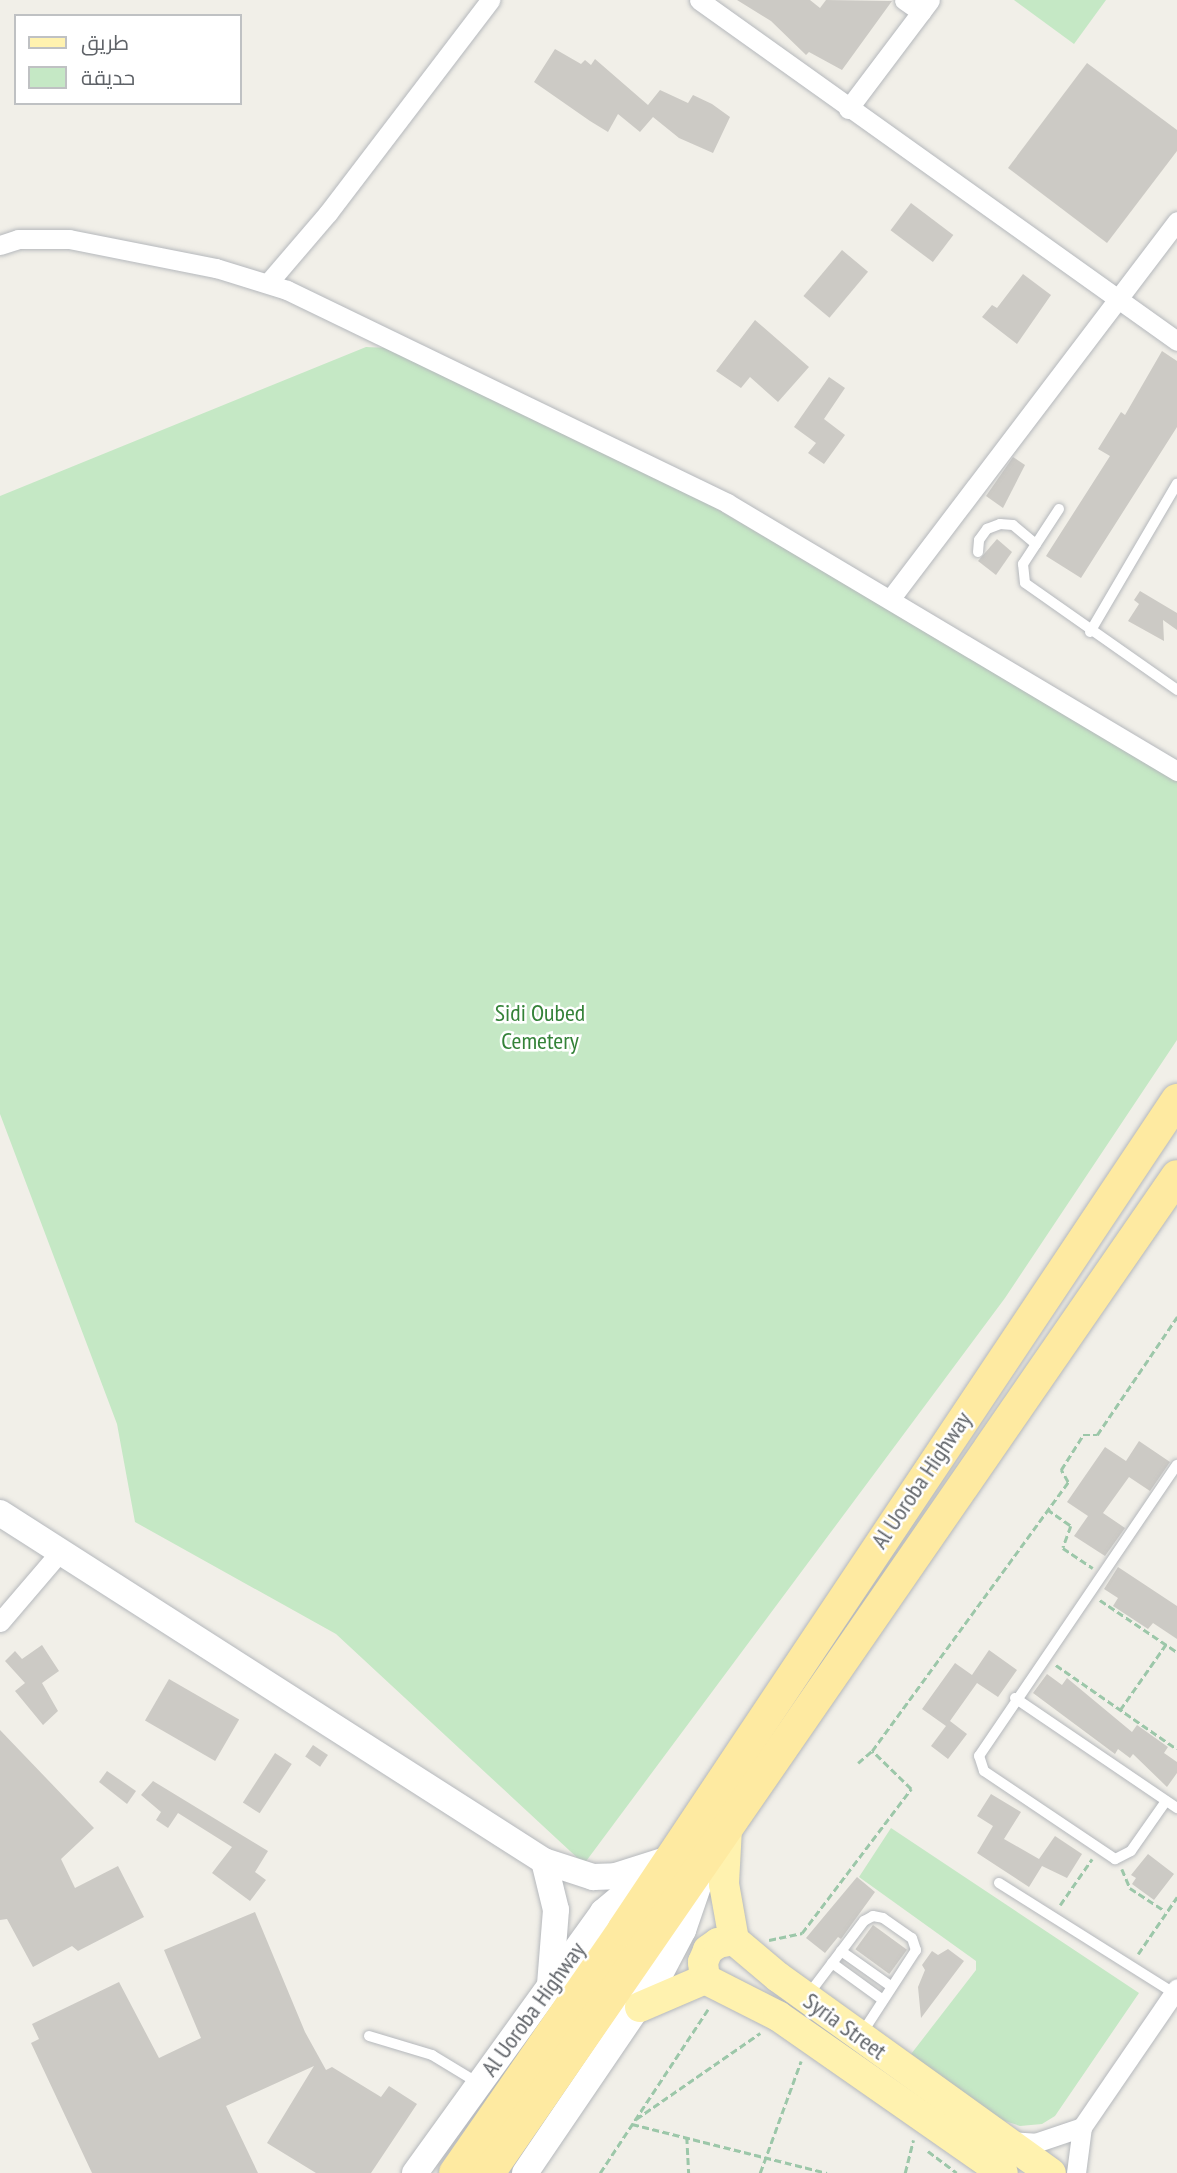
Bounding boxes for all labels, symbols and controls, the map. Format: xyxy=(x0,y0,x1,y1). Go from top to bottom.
legend xyxy=(14,14,242,105)
text: طريق xyxy=(81,29,129,56)
text: حديقة xyxy=(81,64,135,91)
park label: Sidi Oubed Cemetery xyxy=(495,999,585,1055)
street label: Al Uoroba Highway xyxy=(865,1406,977,1554)
street label: Al Uoroba Highway xyxy=(475,1936,591,2082)
street label: Syria Street xyxy=(798,1986,892,2066)

